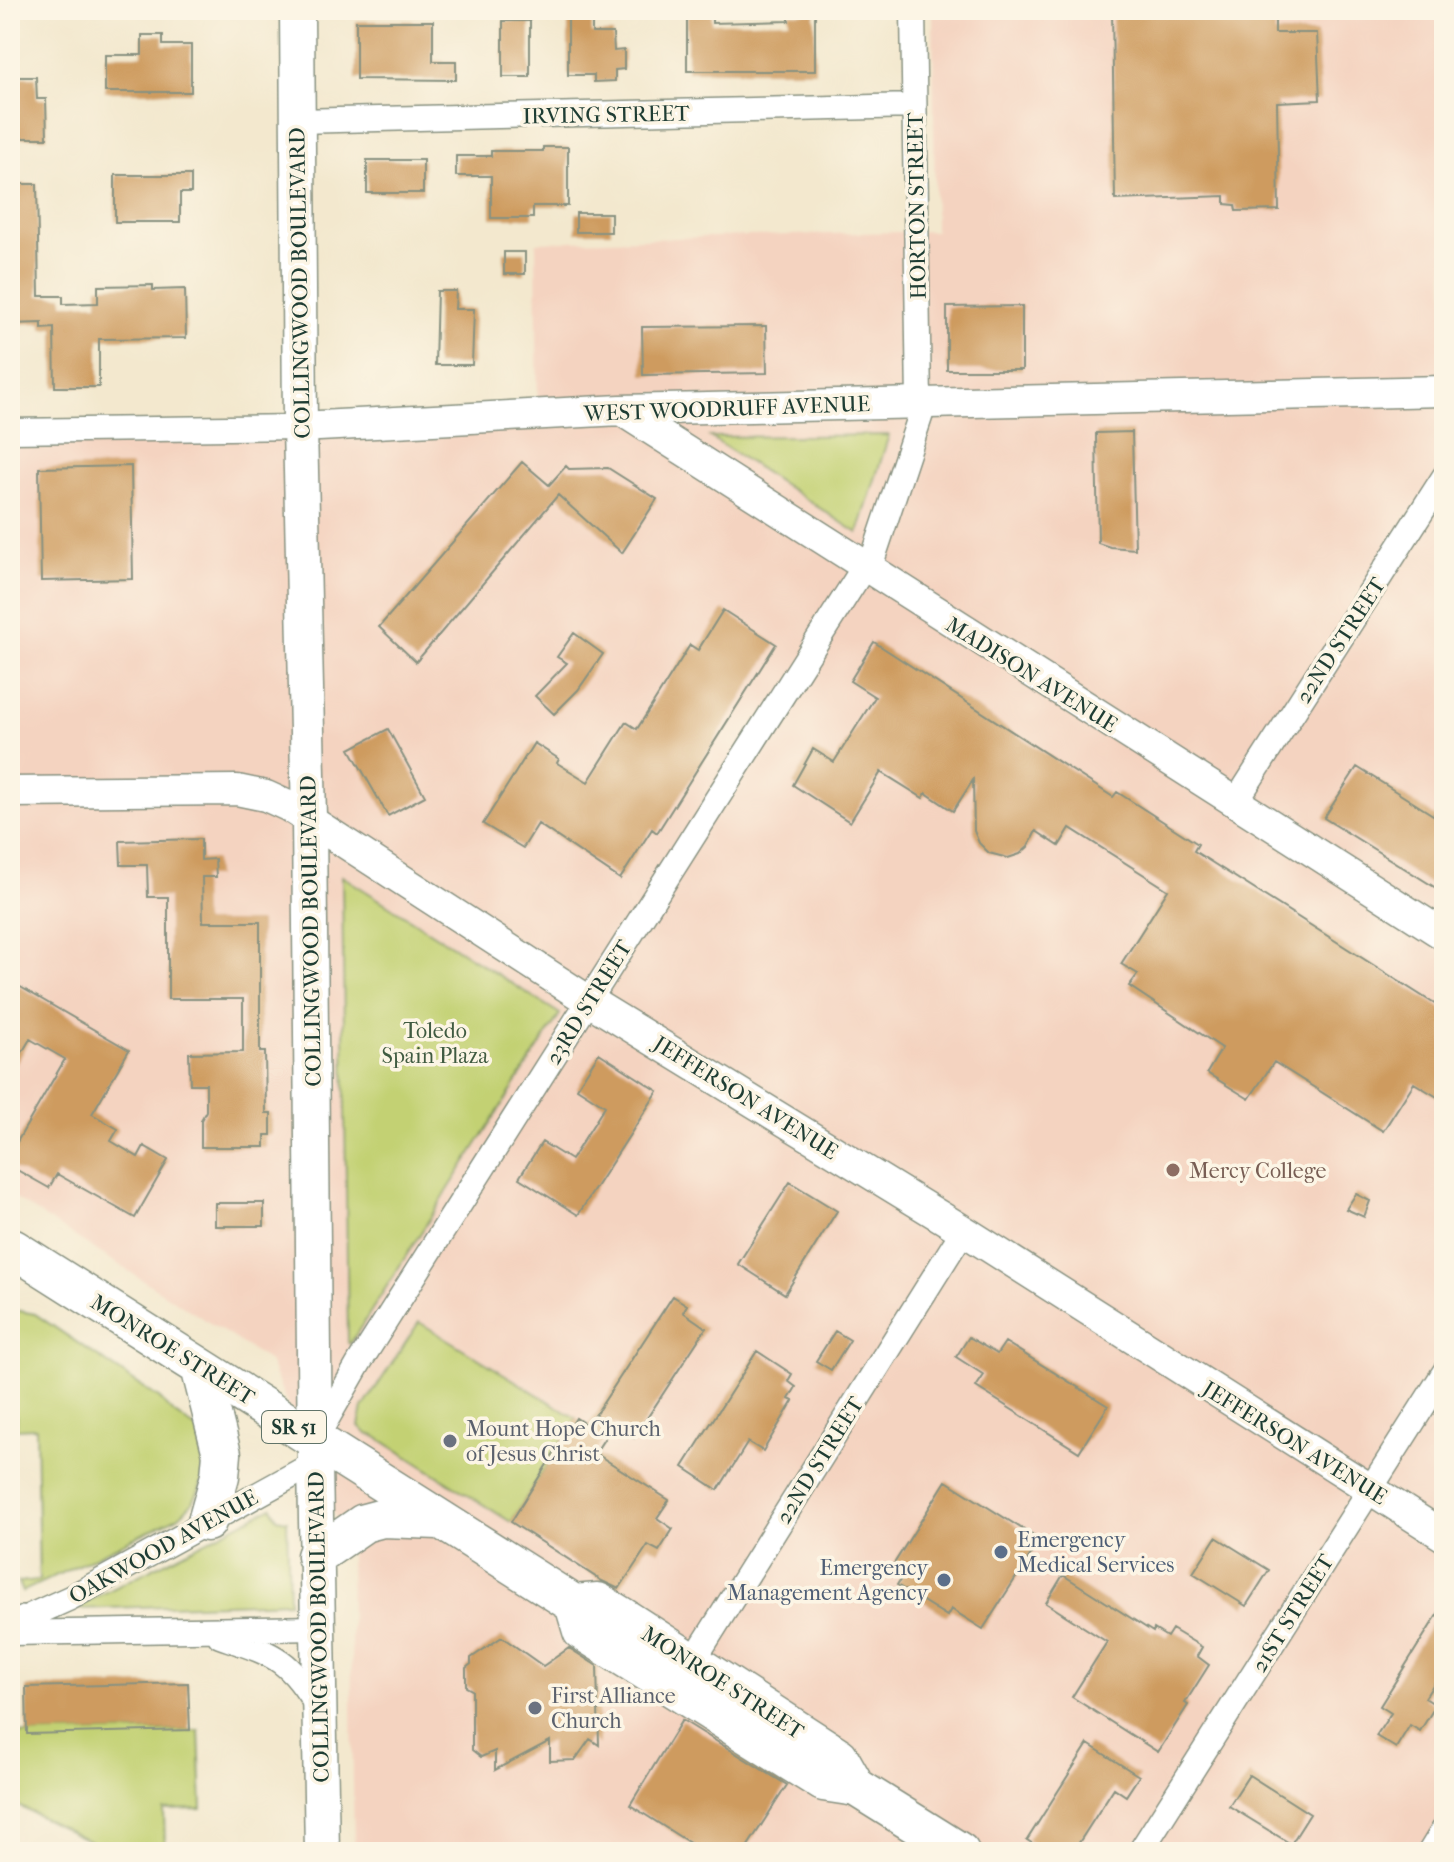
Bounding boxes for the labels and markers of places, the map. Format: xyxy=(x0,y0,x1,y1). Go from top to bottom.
place label: Mercy College xyxy=(1189,1158,1327,1184)
marker: Mercy College xyxy=(1164,1161,1182,1179)
place label: Mount Hope Church of Jesus Christ xyxy=(466,1416,661,1467)
marker: Mount Hope Church of Jesus Christ xyxy=(441,1432,459,1450)
place label: Emergency Medical Services xyxy=(1017,1527,1174,1578)
marker: Emergency Medical Services xyxy=(992,1543,1010,1561)
place label: Emergency Management Agency xyxy=(727,1555,929,1606)
marker: Emergency Management Agency xyxy=(935,1571,953,1589)
place label: First Alliance Church xyxy=(551,1683,676,1734)
marker: First Alliance Church xyxy=(526,1699,544,1717)

